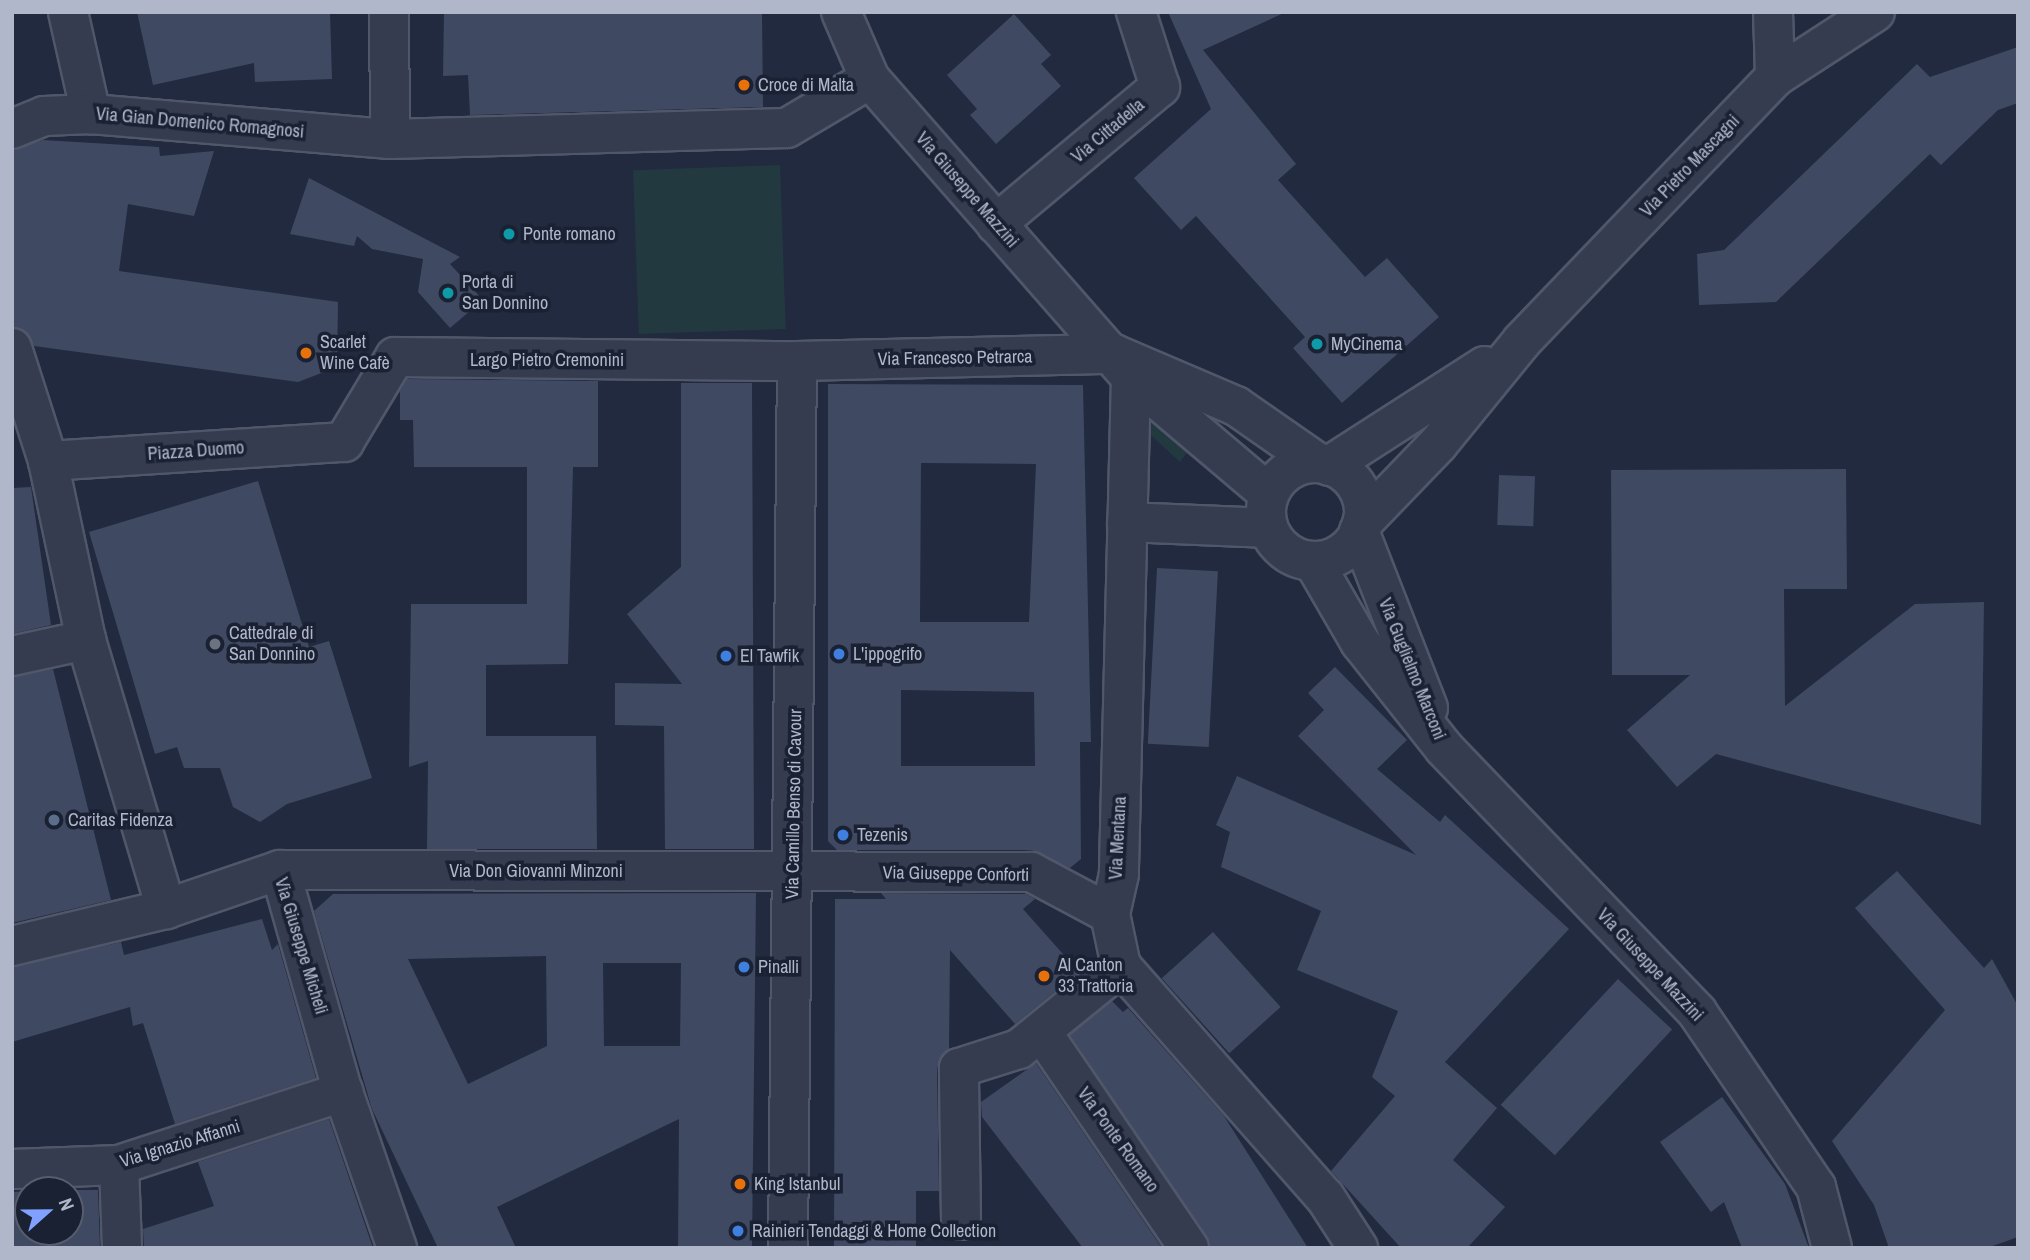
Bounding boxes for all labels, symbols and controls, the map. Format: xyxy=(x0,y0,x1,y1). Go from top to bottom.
place label: Croce di Malta xyxy=(758,74,854,96)
marker: Croce di Malta xyxy=(736,77,752,93)
street label: Via Cittadella xyxy=(1067,94,1149,168)
street label: Via Gian Domenico Romagnosi xyxy=(95,103,305,143)
street label: Via Pietro Mascagni xyxy=(1636,110,1744,222)
street label: Via Giuseppe Mazzini xyxy=(911,128,1023,252)
place label: Ponte romano xyxy=(523,223,616,245)
marker: Ponte romano xyxy=(501,226,517,242)
place label: Porta di San Donnino xyxy=(462,272,548,314)
marker: Porta di San Donnino xyxy=(440,285,456,301)
place label: Scarlet Wine Cafè xyxy=(320,332,390,374)
place label: MyCinema xyxy=(1331,333,1402,355)
marker: MyCinema xyxy=(1309,336,1325,352)
marker: Scarlet Wine Cafè xyxy=(298,345,314,361)
street label: Via Francesco Petrarca xyxy=(877,346,1033,370)
street label: Largo Pietro Cremonini xyxy=(470,349,624,371)
street label: Piazza Duomo xyxy=(147,437,245,465)
street label: Via Guglielmo Marconi xyxy=(1374,595,1450,743)
place label: Cattedrale di San Donnino xyxy=(229,623,315,666)
marker: Cattedrale di San Donnino xyxy=(207,636,223,652)
place label: L'ippogrifo xyxy=(853,643,922,665)
place label: El Tawfik xyxy=(740,645,799,667)
marker: L'ippogrifo xyxy=(831,646,847,662)
marker: El Tawfik xyxy=(718,648,734,664)
street label: Via Camillo Benso di Cavour xyxy=(782,709,806,899)
street label: Via Mentana xyxy=(1105,796,1131,880)
place label: Caritas Fidenza xyxy=(68,809,173,831)
marker: Caritas Fidenza xyxy=(46,812,62,828)
place label: Tezenis xyxy=(857,824,908,846)
marker: Tezenis xyxy=(835,827,851,843)
street label: Via Don Giovanni Minzoni xyxy=(449,860,623,882)
street label: Via Giuseppe Conforti xyxy=(883,862,1029,886)
street label: Via Giuseppe Micheli xyxy=(270,875,332,1017)
street label: Via Giuseppe Mazzini xyxy=(1592,904,1708,1026)
place label: Al Canton 33 Trattoria xyxy=(1058,955,1134,998)
place label: Pinalli xyxy=(758,956,799,978)
marker: Pinalli xyxy=(736,959,752,975)
marker: Al Canton 33 Trattoria xyxy=(1036,968,1052,984)
street label: Via Ponte Romano xyxy=(1073,1083,1163,1197)
street label: Via Ignazio Affanni xyxy=(117,1115,243,1173)
place label: King Istanbul xyxy=(754,1173,840,1195)
north arrow xyxy=(14,1176,84,1246)
marker: King Istanbul xyxy=(732,1176,748,1192)
text: N xyxy=(53,1194,81,1214)
place label: Rainieri Tendaggi & Home Collection xyxy=(752,1220,996,1242)
marker: Rainieri Tendaggi & Home Collection xyxy=(730,1223,746,1239)

